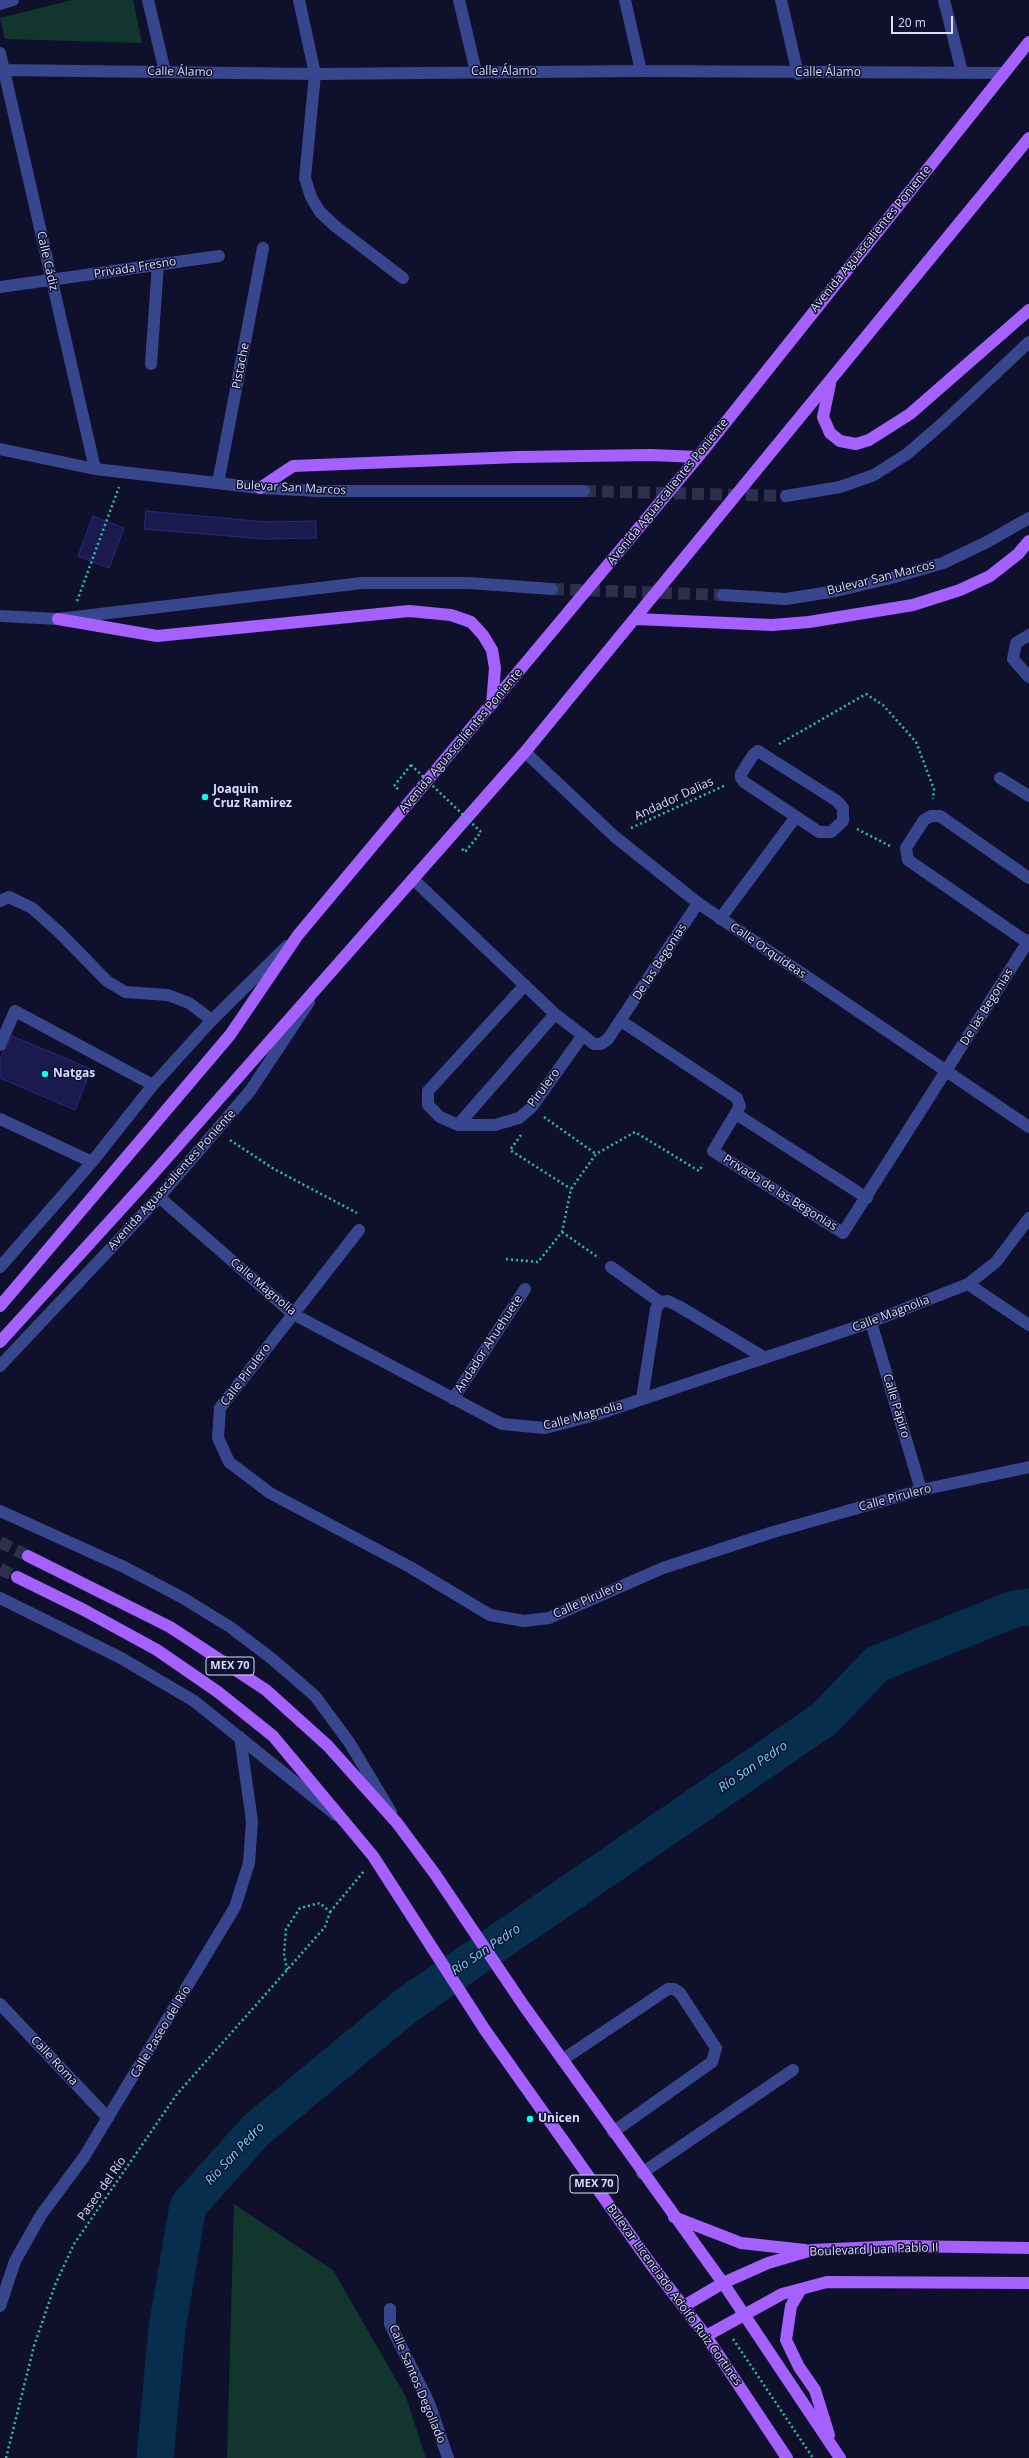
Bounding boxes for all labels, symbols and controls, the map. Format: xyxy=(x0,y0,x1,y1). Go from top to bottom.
scale bar xyxy=(893,8,955,34)
text: 20 m xyxy=(898,14,926,31)
street label: Calle Álamo xyxy=(147,64,213,80)
street label: Calle Álamo xyxy=(471,65,537,79)
street label: Calle Álamo xyxy=(795,66,861,80)
street label: Avenida Aguascalientes Poniente xyxy=(807,163,935,315)
street label: Calle Cádiz xyxy=(33,230,61,292)
street label: Privada Fresno xyxy=(93,254,177,282)
street label: Pistache xyxy=(229,342,253,390)
street label: Avenida Aguascalientes Poniente xyxy=(604,416,732,568)
street label: Bulevar San Marcos xyxy=(236,478,346,498)
street label: Bulevar San Marcos xyxy=(826,558,936,598)
street label: Avenida Aguascalientes Poniente xyxy=(396,666,526,816)
street label: Andador Dalias xyxy=(632,774,716,824)
place label: Joaquin Cruz Ramirez xyxy=(213,783,292,811)
marker: Joaquin Cruz Ramirez xyxy=(200,792,210,802)
street label: Calle Orquídeas xyxy=(727,920,809,982)
street label: De las Begonias xyxy=(630,921,690,1003)
street label: De las Begonias xyxy=(958,966,1016,1048)
street label: Pirulero xyxy=(525,1066,563,1110)
place label: Natgas xyxy=(53,1067,95,1081)
marker: Natgas xyxy=(40,1069,50,1079)
street label: Avenida Aguascalientes Poniente xyxy=(105,1107,239,1253)
street label: Privada de las Begonias xyxy=(720,1152,840,1234)
street label: Calle Magnolia xyxy=(227,1255,299,1319)
street label: Andador Ahuehuete xyxy=(452,1293,526,1395)
street label: Calle Magnolia xyxy=(850,1293,932,1335)
street label: Calle Pirulero xyxy=(218,1341,274,1409)
street label: Calle Pápiro xyxy=(879,1372,913,1440)
street label: Calle Magnolia xyxy=(542,1399,624,1433)
street label: Calle Pirulero xyxy=(857,1481,933,1515)
street label: Calle Pirulero xyxy=(551,1578,625,1622)
road number: MEX 70 xyxy=(206,1657,254,1675)
water label: Río San Pedro xyxy=(715,1738,791,1796)
water label: Río San Pedro xyxy=(448,1921,524,1979)
street label: Calle Paseo del Río xyxy=(128,1983,194,2081)
street label: Calle Roma xyxy=(27,2033,81,2089)
place label: Unicen xyxy=(538,2112,580,2126)
marker: Unicen xyxy=(525,2114,535,2124)
water label: Río San Pedro xyxy=(202,2119,268,2189)
street label: Paseo del Río xyxy=(75,2154,129,2224)
road number: MEX 70 xyxy=(570,2175,618,2193)
street label: Bulevar Licenciado Adolfo Ruiz Cortines xyxy=(603,2201,745,2389)
street label: Boulevard Juan Pablo II xyxy=(809,2241,939,2259)
street label: Calle Santos Degollado xyxy=(385,2322,449,2446)

